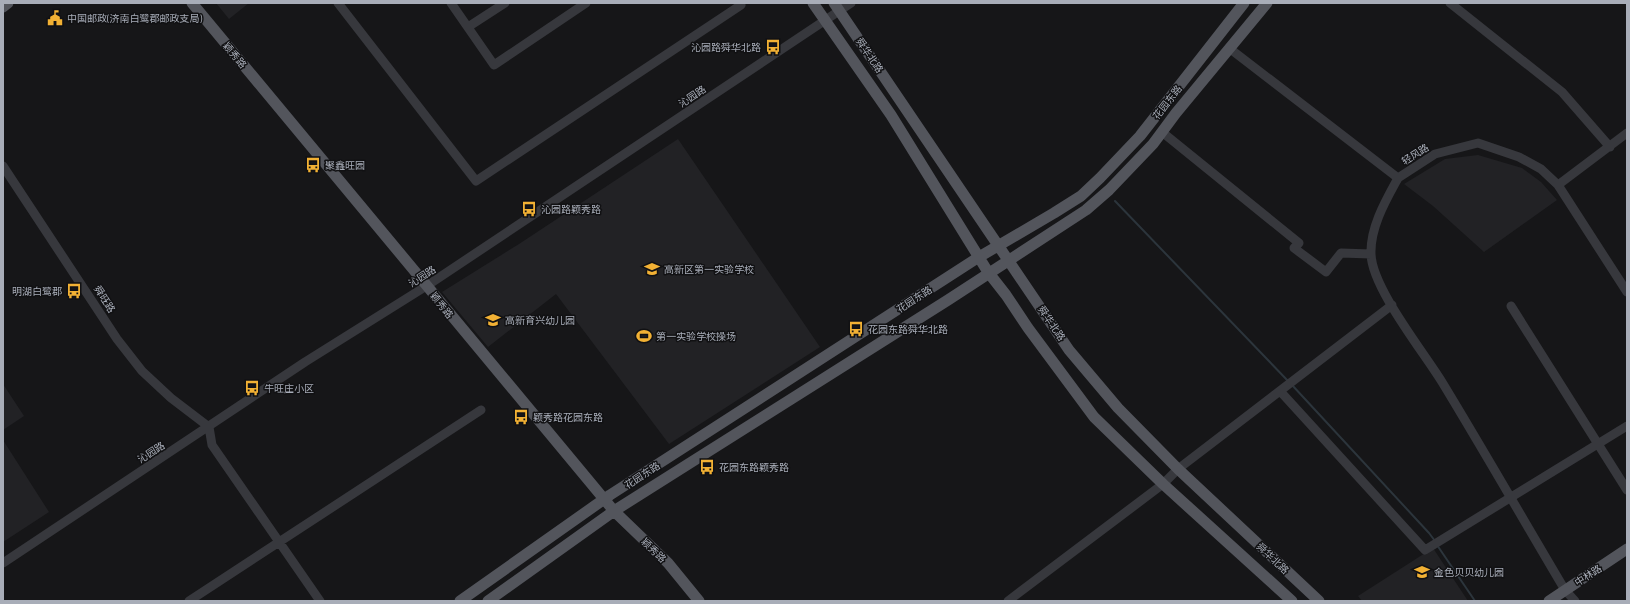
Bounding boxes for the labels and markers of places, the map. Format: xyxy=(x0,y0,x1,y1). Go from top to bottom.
public building icon: 中国邮政(济南白鹭郡邮政支局) xyxy=(46,9,64,27)
place label: 中国邮政(济南白鹭郡邮政支局) xyxy=(67,12,203,24)
bus stop icon: 沁园路舜华北路 xyxy=(764,38,782,56)
place label: 沁园路舜华北路 xyxy=(691,41,761,53)
bus stop icon: 聚鑫旺园 xyxy=(304,156,322,174)
place label: 聚鑫旺园 xyxy=(325,159,365,171)
bus stop icon: 沁园路颖秀路 xyxy=(520,200,538,218)
place label: 沁园路颖秀路 xyxy=(541,203,601,215)
school or university icon: 高新区第一实验学校 xyxy=(643,260,661,278)
place label: 高新区第一实验学校 xyxy=(664,263,754,275)
bus stop icon: 明湖白鹭郡 xyxy=(65,282,83,300)
place label: 明湖白鹭郡 xyxy=(12,285,62,297)
school or university icon: 高新育兴幼儿园 xyxy=(484,311,502,329)
place label: 高新育兴幼儿园 xyxy=(505,314,575,326)
bus stop icon: 花园东路舜华北路 xyxy=(847,320,865,338)
place label: 花园东路舜华北路 xyxy=(868,323,948,335)
sports icon: 第一实验学校操场 xyxy=(635,327,653,345)
place label: 第一实验学校操场 xyxy=(656,330,736,342)
bus stop icon: 牛旺庄小区 xyxy=(243,379,261,397)
place label: 牛旺庄小区 xyxy=(264,382,314,394)
bus stop icon: 颖秀路花园东路 xyxy=(512,408,530,426)
place label: 颖秀路花园东路 xyxy=(533,411,603,423)
bus stop icon: 花园东路颖秀路 xyxy=(698,458,716,476)
place label: 花园东路颖秀路 xyxy=(719,461,789,473)
school or university icon: 金色贝贝幼儿园 xyxy=(1413,563,1431,581)
place label: 金色贝贝幼儿园 xyxy=(1434,566,1504,578)

